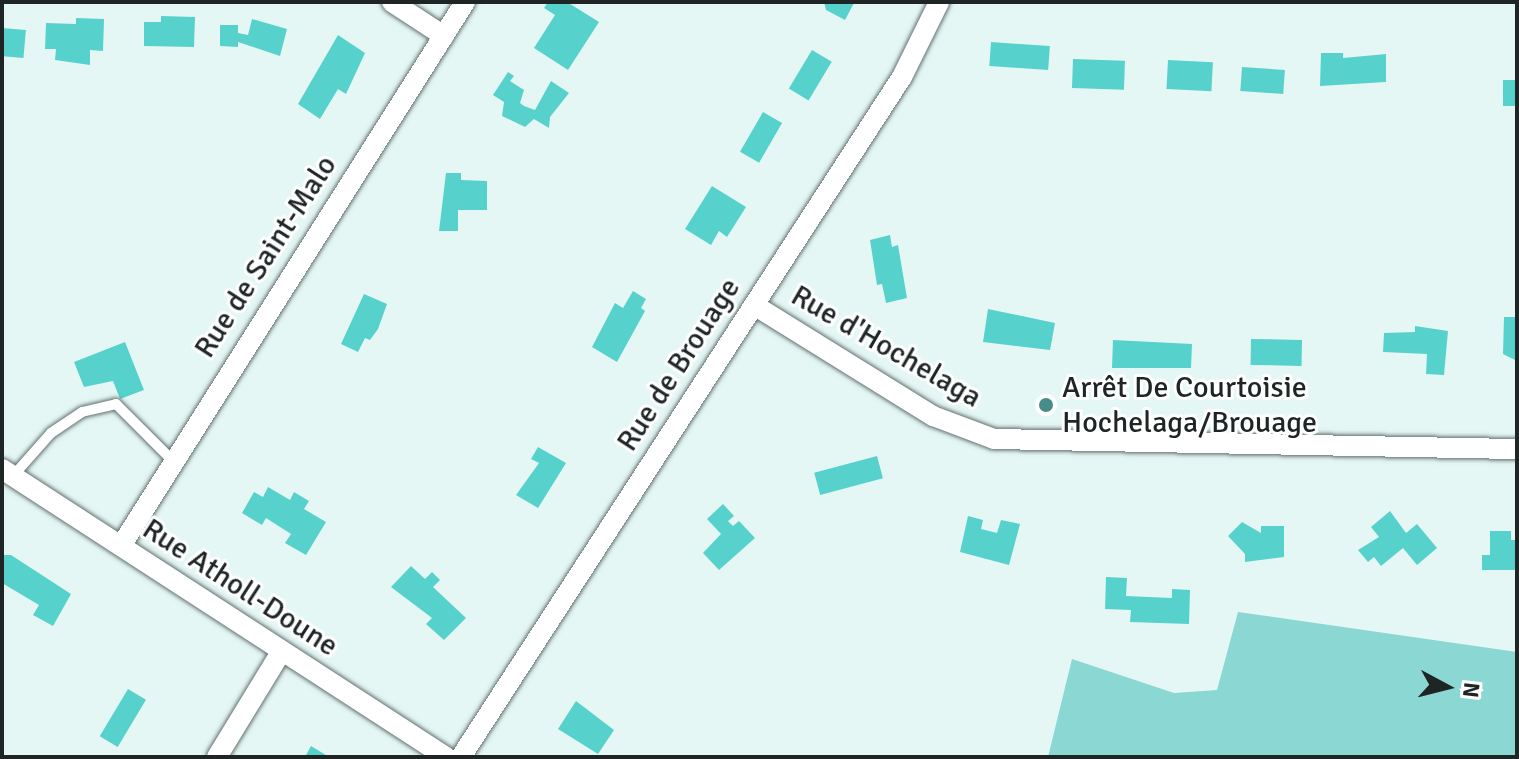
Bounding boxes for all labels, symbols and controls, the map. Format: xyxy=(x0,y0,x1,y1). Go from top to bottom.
street label: Rue de Saint-Malo xyxy=(187,149,345,365)
street label: Rue de Brouage xyxy=(610,272,748,458)
street label: Rue d'Hochelaga xyxy=(784,278,988,416)
place label: Arrêt De Courtoisie Hochelaga/Brouage xyxy=(1062,370,1317,440)
marker: Arrêt De Courtoisie Hochelaga/Brouage xyxy=(1037,396,1055,414)
street label: Rue Atholl-Doune xyxy=(135,511,345,665)
north arrow xyxy=(1407,647,1487,727)
text: N xyxy=(1457,681,1486,699)

